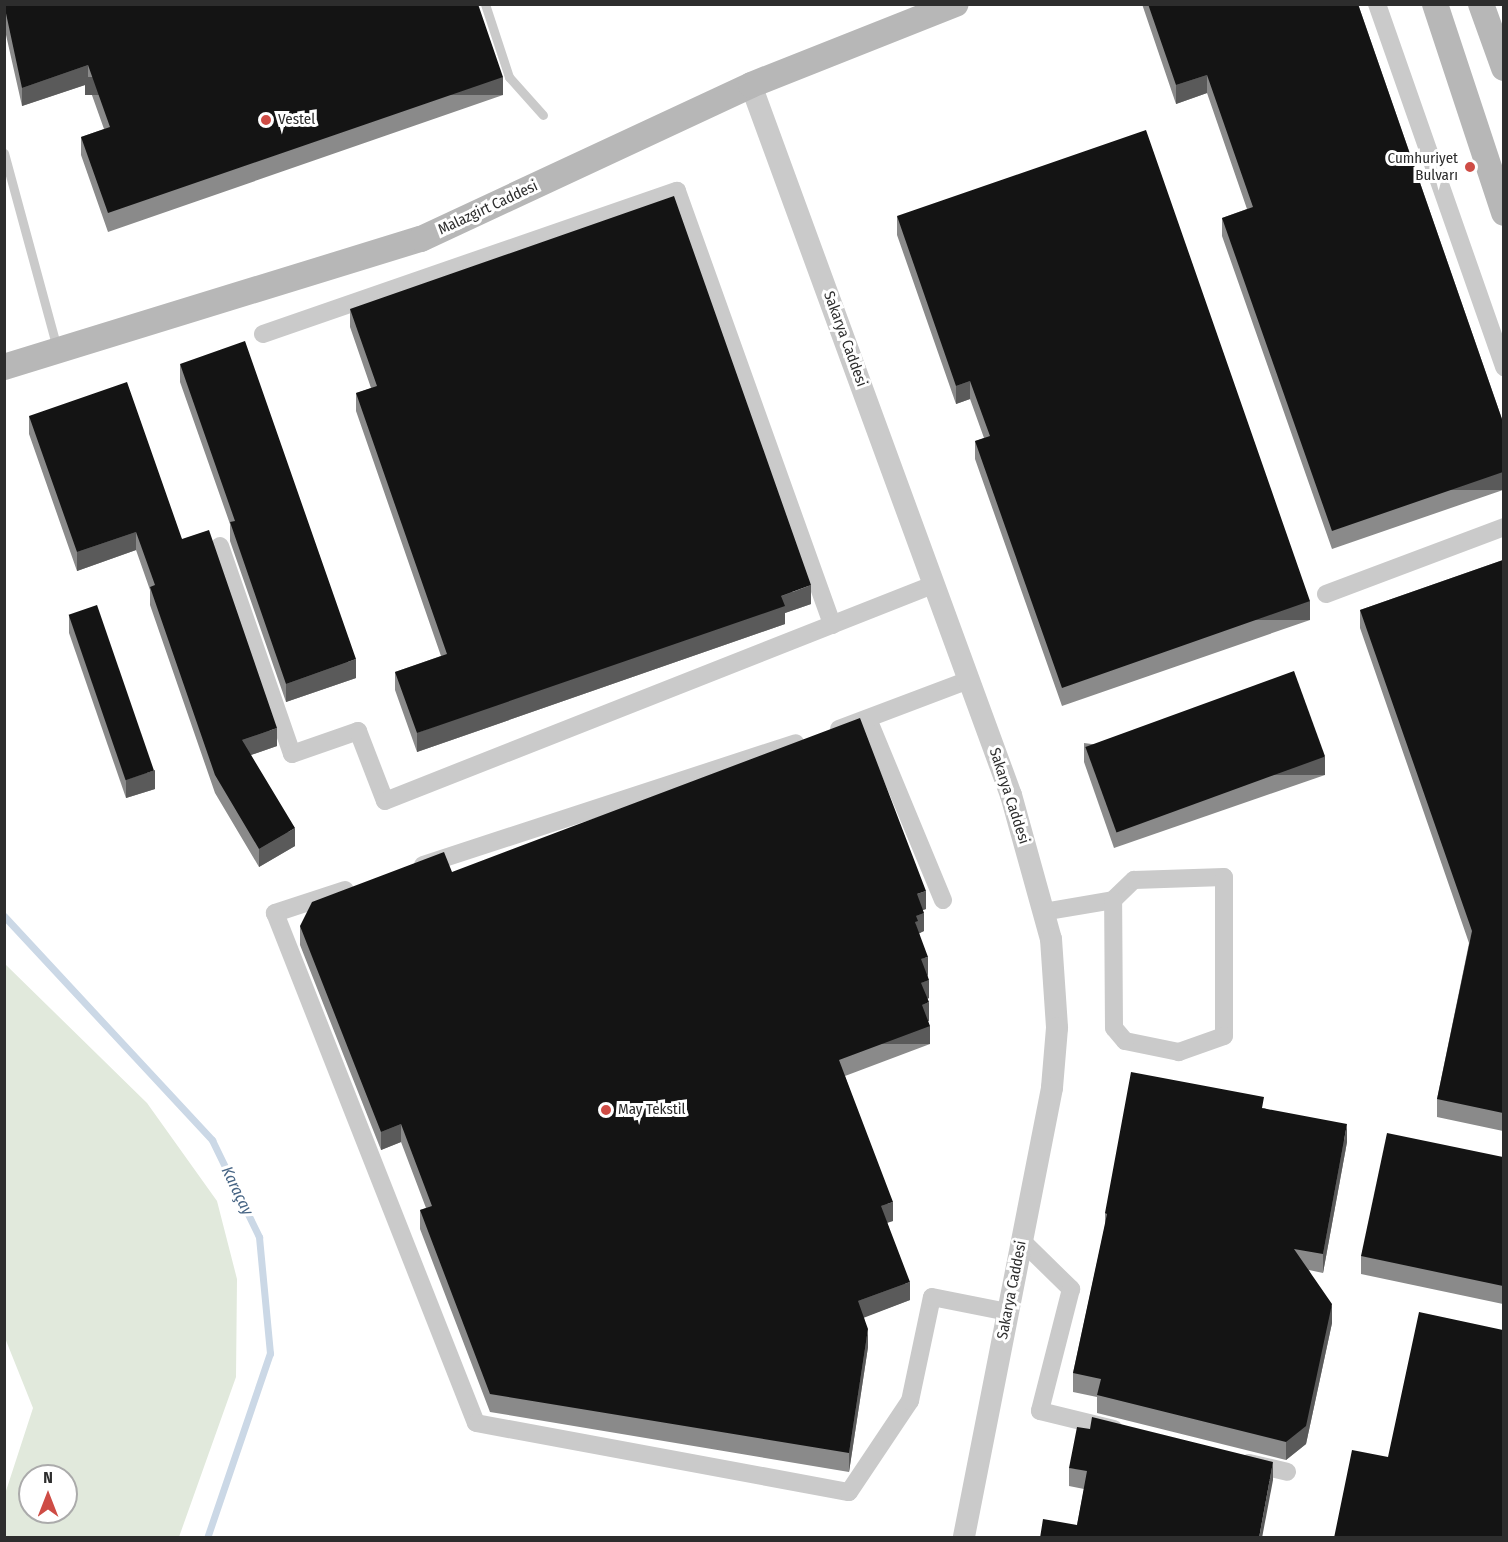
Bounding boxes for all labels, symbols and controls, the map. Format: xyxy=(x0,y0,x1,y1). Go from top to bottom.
place label: Vestel xyxy=(278,111,315,129)
marker: Vestel xyxy=(259,113,273,127)
place label: Cumhuriyet Bulvarı xyxy=(1388,149,1458,184)
marker: Cumhuriyet Bulvarı xyxy=(1463,160,1477,174)
street label: Malazgirt Caddesi xyxy=(435,177,541,239)
street label: Sakarya Caddesi xyxy=(819,289,871,389)
street label: Sakarya Caddesi xyxy=(985,746,1033,846)
place label: May Tekstil xyxy=(618,1101,685,1119)
marker: May Tekstil xyxy=(599,1103,613,1117)
water label: Karaçay xyxy=(217,1163,257,1219)
street label: Sakarya Caddesi xyxy=(994,1239,1030,1341)
north arrow xyxy=(18,1464,78,1524)
text: N xyxy=(43,1468,53,1487)

